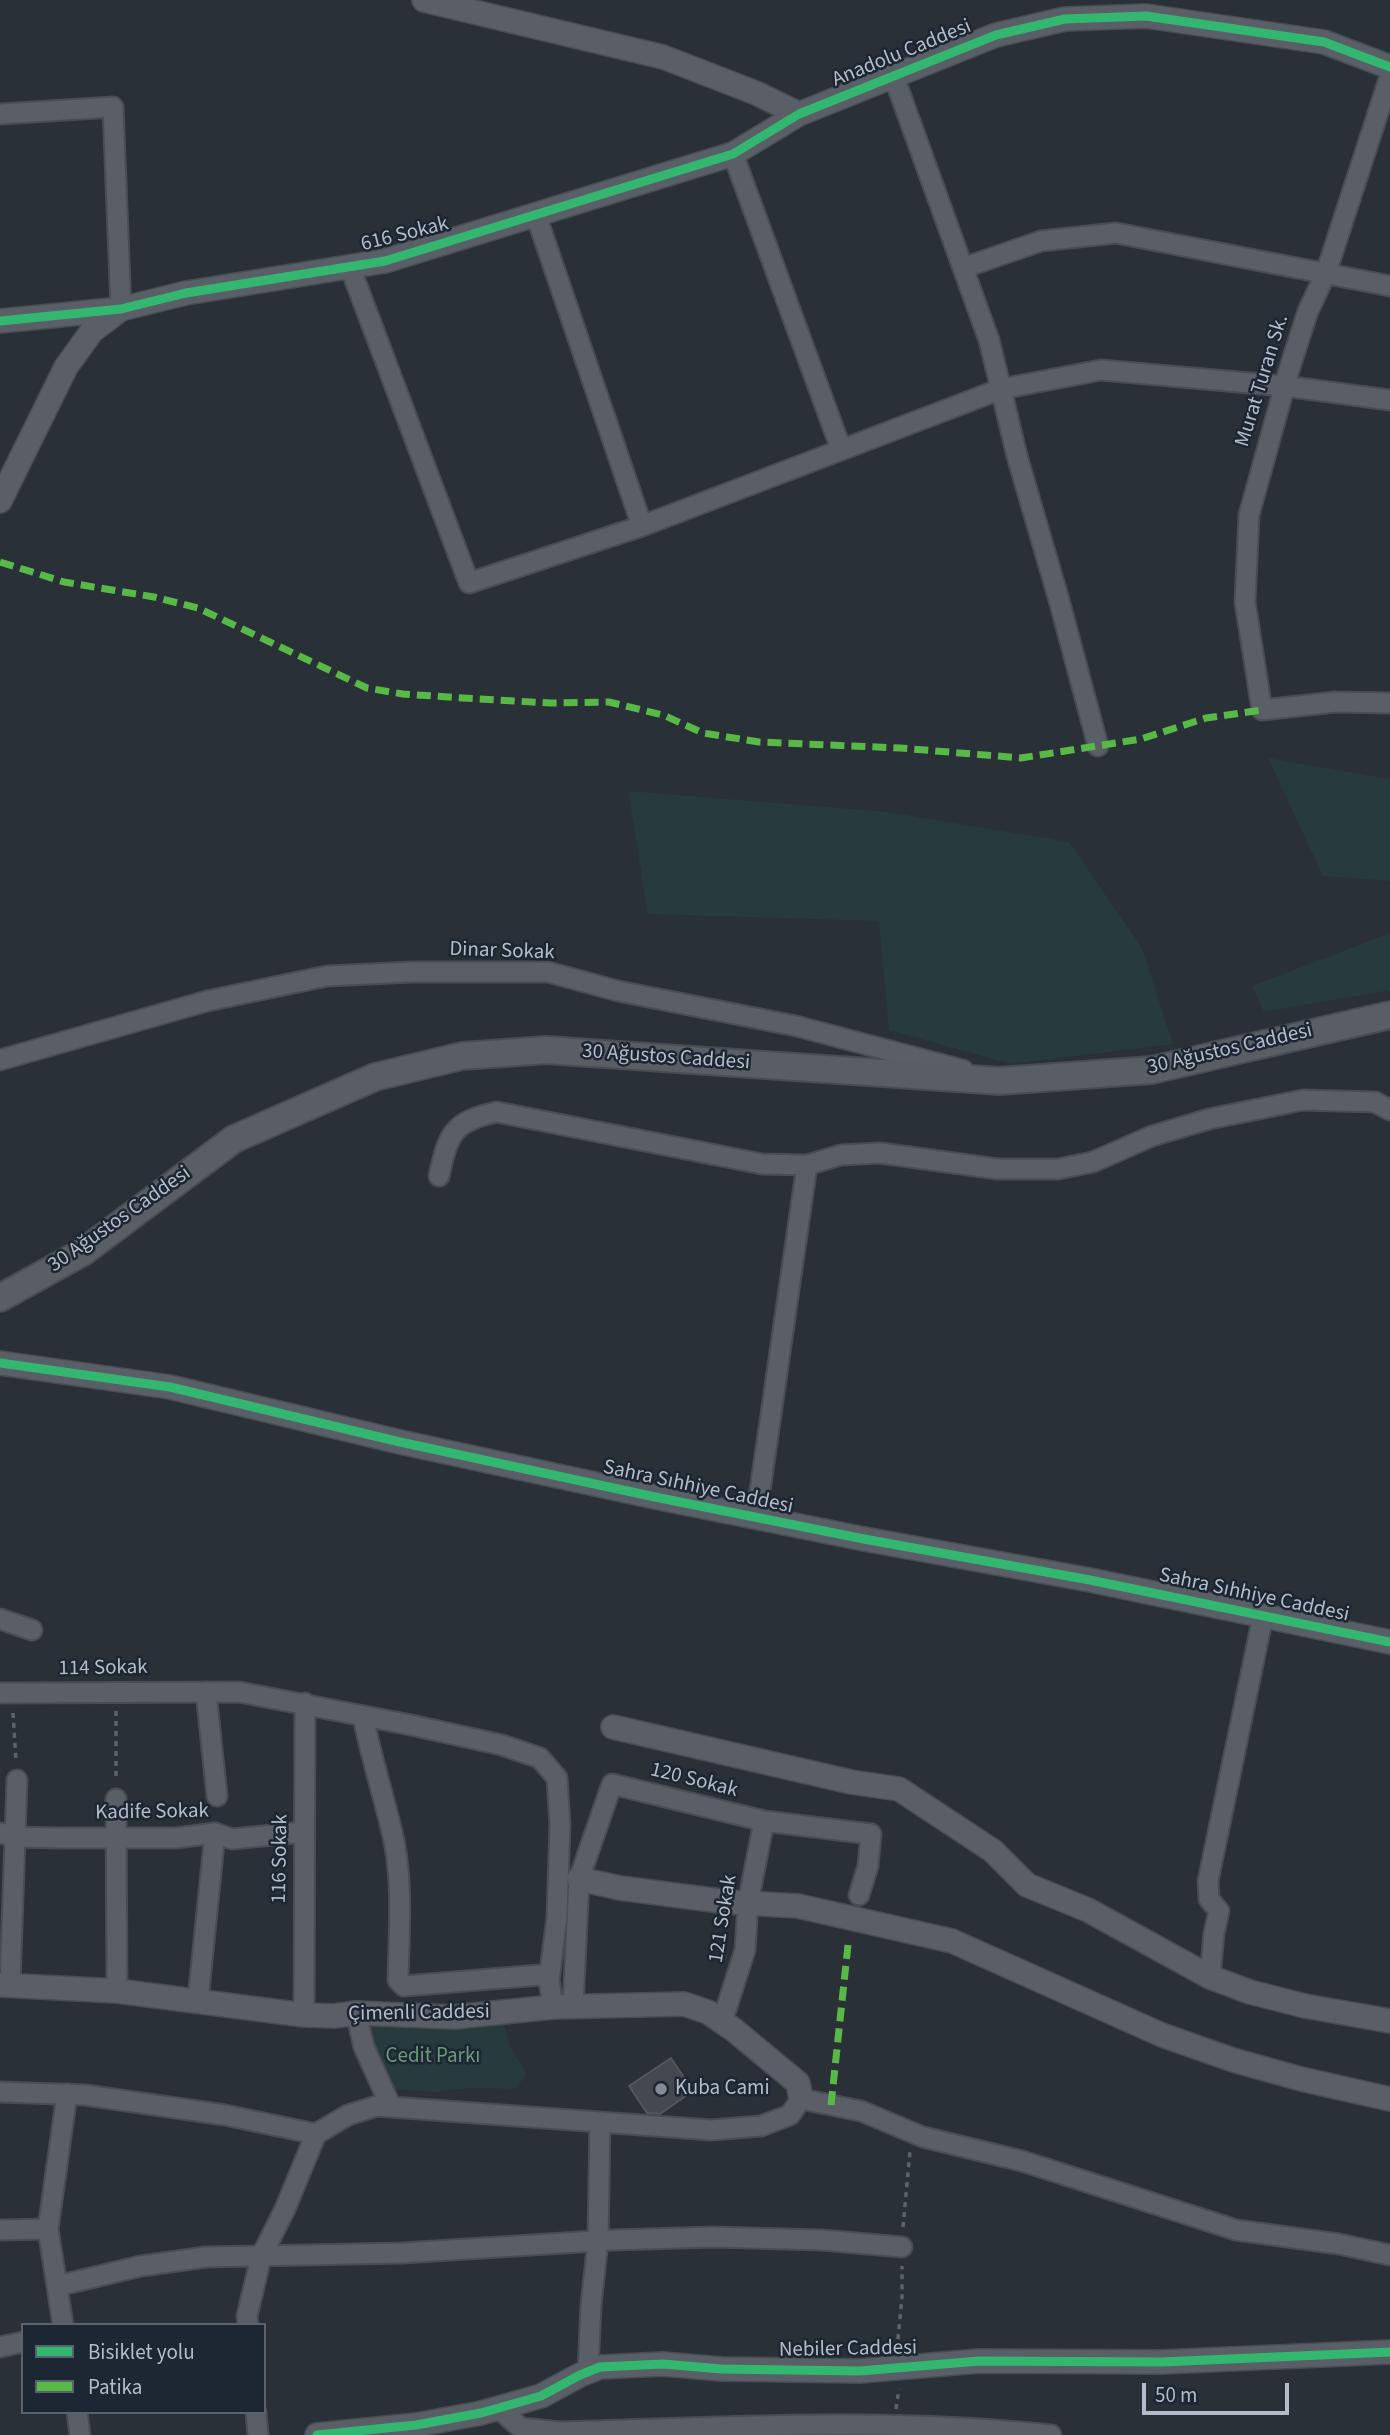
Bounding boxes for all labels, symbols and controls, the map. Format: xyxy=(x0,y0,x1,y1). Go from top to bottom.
street label: Anadolu Caddesi xyxy=(829,15,975,93)
street label: 616 Sokak xyxy=(359,212,451,258)
street label: Murat Turan Sk. xyxy=(1231,312,1295,450)
street label: Dinar Sokak xyxy=(449,938,555,966)
street label: 30 Ağustos Caddesi xyxy=(1145,1019,1315,1081)
street label: 30 Ağustos Caddesi xyxy=(581,1040,751,1076)
street label: 30 Ağustos Caddesi xyxy=(44,1161,196,1279)
street label: Sahra Sıhhiye Caddesi xyxy=(601,1456,795,1520)
street label: Sahra Sıhhiye Caddesi xyxy=(1157,1564,1351,1628)
street label: 114 Sokak xyxy=(58,1656,148,1682)
street label: 120 Sokak xyxy=(648,1758,740,1804)
street label: Kadife Sokak xyxy=(95,1799,209,1827)
street label: 116 Sokak xyxy=(268,1814,294,1904)
street label: 121 Sokak xyxy=(705,1873,743,1965)
street label: Çimenli Caddesi xyxy=(348,2000,490,2028)
park label: Cedit Parkı xyxy=(386,2044,480,2070)
place label: Kuba Cami xyxy=(675,2076,770,2102)
marker: Kuba Cami xyxy=(653,2081,669,2097)
legend xyxy=(21,2323,266,2414)
street label: Nebiler Caddesi xyxy=(779,2336,917,2364)
text: Bisiklet yolu xyxy=(88,2337,195,2367)
scale bar xyxy=(1145,2368,1292,2412)
text: Patika xyxy=(88,2372,142,2402)
text: 50 m xyxy=(1155,2380,1197,2410)

